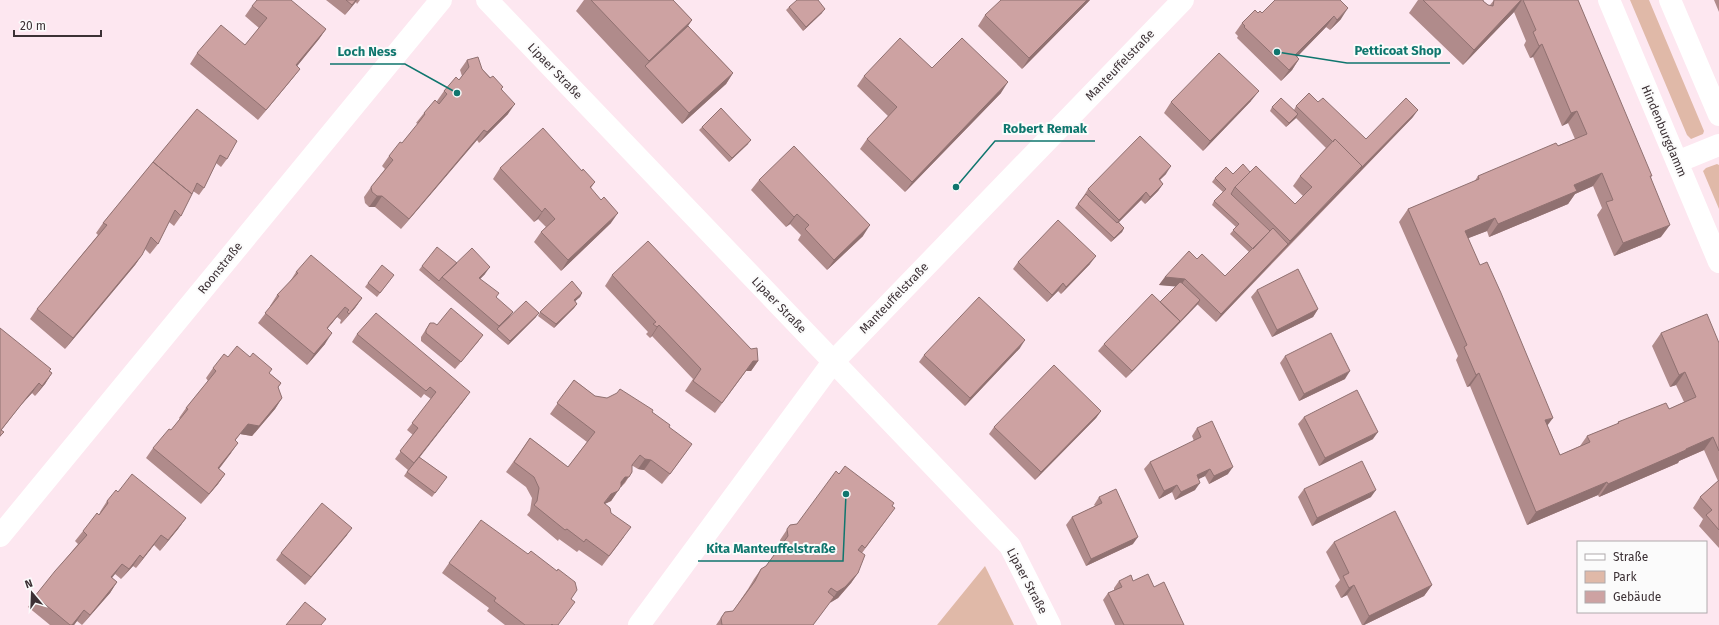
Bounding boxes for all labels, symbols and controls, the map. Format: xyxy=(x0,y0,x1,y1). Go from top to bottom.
scale bar xyxy=(14,12,101,38)
text: 20 m xyxy=(20,19,46,33)
street label: Manteuffelstraße xyxy=(1083,27,1157,103)
callout: Petticoat Shop xyxy=(1347,38,1450,63)
callout: Loch Ness xyxy=(330,39,405,64)
street label: Lipaer Straße xyxy=(525,40,585,102)
text: Petticoat Shop xyxy=(1354,43,1442,58)
text: Loch Ness xyxy=(337,44,397,59)
street label: Hindenburgdamm xyxy=(1638,83,1690,179)
callout: Robert Remak xyxy=(995,116,1095,141)
text: Robert Remak xyxy=(1003,121,1088,136)
street label: Roonstraße xyxy=(195,239,245,297)
street label: Manteuffelstraße xyxy=(857,260,931,336)
street label: Lipaer Straße xyxy=(749,274,809,336)
callout: Kita Manteuffelstraße xyxy=(698,536,843,561)
text: Kita Manteuffelstraße xyxy=(706,541,836,556)
legend xyxy=(1577,541,1707,613)
street label: Lipaer Straße xyxy=(1004,546,1050,616)
text: Straße xyxy=(1613,550,1648,564)
text: Park xyxy=(1613,570,1637,584)
north arrow xyxy=(12,573,52,613)
text: N xyxy=(23,577,34,591)
text: Gebäude xyxy=(1613,590,1661,604)

